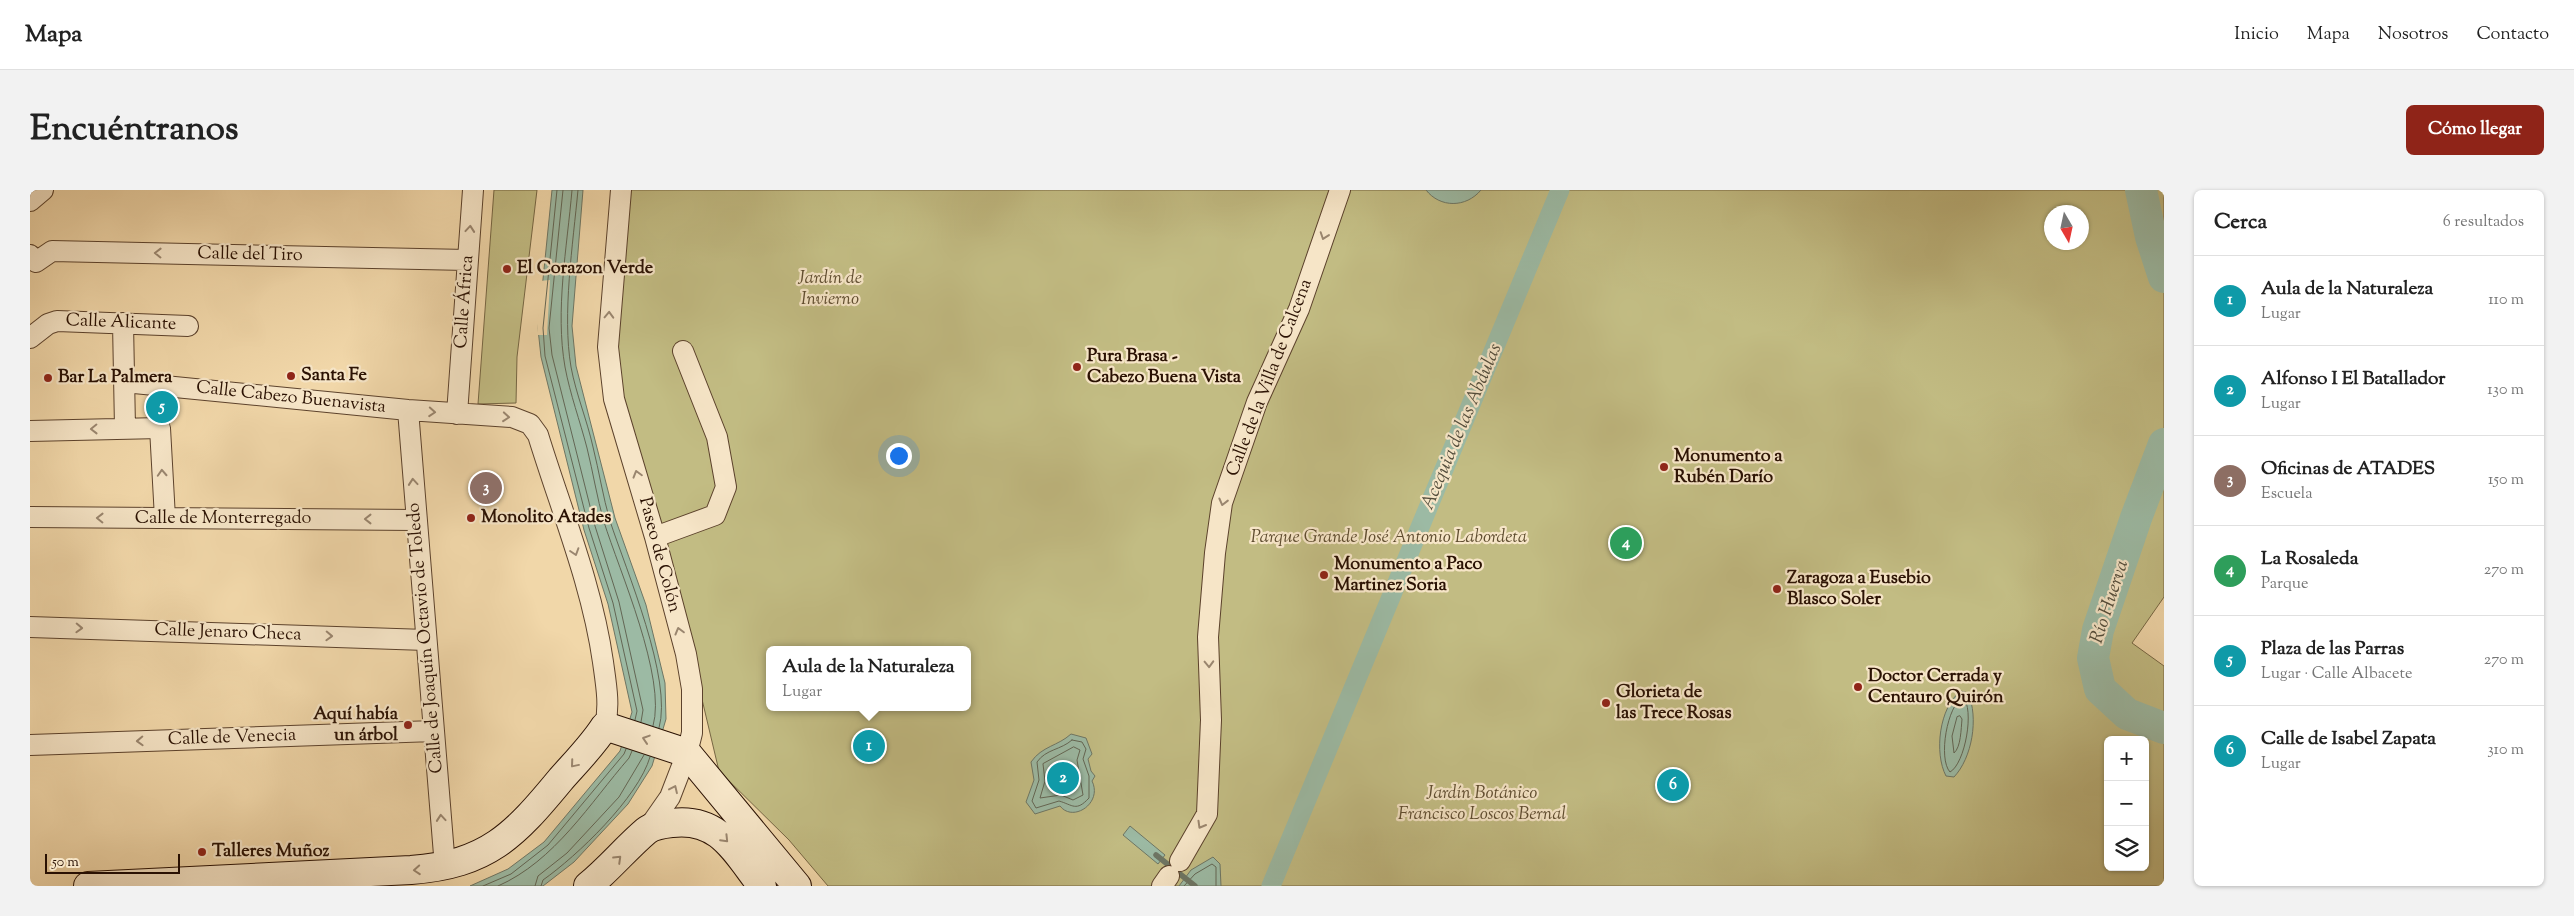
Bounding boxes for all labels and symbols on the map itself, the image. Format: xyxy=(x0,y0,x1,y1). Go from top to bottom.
north arrow xyxy=(2044,205,2089,250)
one-way arrow xyxy=(464,225,475,233)
one-way arrow xyxy=(1320,231,1330,240)
street label: Calle del Tiro xyxy=(197,241,303,269)
one-way arrow xyxy=(154,248,162,259)
street label: Calle África xyxy=(449,254,481,350)
place label: El Corazon Verde xyxy=(517,256,654,282)
marker: El Corazon Verde xyxy=(501,263,513,275)
park label: Jardín de Invierno xyxy=(797,266,862,313)
street label: Calle de la Villa de Calcena xyxy=(1220,275,1320,481)
street label: Calle Alicante xyxy=(65,308,177,338)
one-way arrow xyxy=(604,311,615,319)
water label: Acequia de las Abdulas xyxy=(1415,340,1509,514)
place label: Pura Brasa - Cabezo Buena Vista xyxy=(1087,344,1242,391)
marker: Pura Brasa - Cabezo Buena Vista xyxy=(1071,361,1083,373)
place label: Santa Fe xyxy=(301,363,367,389)
place label: Bar La Palmera xyxy=(58,365,173,391)
marker: Santa Fe xyxy=(285,370,297,382)
marker: Bar La Palmera xyxy=(42,372,54,384)
street label: Calle Cabezo Buenavista xyxy=(195,375,387,421)
pin: 5 xyxy=(146,388,178,426)
one-way arrow xyxy=(429,406,437,417)
one-way arrow xyxy=(502,411,510,422)
one-way arrow xyxy=(89,424,97,434)
your location xyxy=(886,443,912,469)
place label: Monumento a Rubén Darío xyxy=(1674,444,1783,491)
marker: Monumento a Rubén Darío xyxy=(1658,461,1670,473)
one-way arrow xyxy=(157,469,168,477)
pin: 3 xyxy=(470,469,502,507)
one-way arrow xyxy=(632,471,642,479)
one-way arrow xyxy=(408,477,419,485)
street label: Paseo de Colón xyxy=(631,494,687,616)
one-way arrow xyxy=(1218,498,1229,507)
street label: Calle de Joaquín Octavio de Toledo xyxy=(401,501,451,774)
place label: Monolito Atades xyxy=(481,505,611,531)
street label: Calle de Monterregado xyxy=(135,506,311,532)
marker: Monolito Atades xyxy=(465,512,477,524)
one-way arrow xyxy=(96,513,104,523)
one-way arrow xyxy=(363,514,371,524)
pin: 4 xyxy=(1610,524,1642,562)
park label: Parque Grande José Antonio Labordeta xyxy=(1251,525,1527,551)
one-way arrow xyxy=(570,548,580,556)
place label: Monumento a Paco Martinez Soria xyxy=(1334,552,1483,599)
water label: Río Huerva xyxy=(2084,557,2136,647)
place label: Zaragoza a Eusebio Blasco Soler xyxy=(1787,566,1931,613)
marker: Monumento a Paco Martinez Soria xyxy=(1318,569,1330,581)
marker: Zaragoza a Eusebio Blasco Soler xyxy=(1771,583,1783,595)
street label: Calle Jenaro Checa xyxy=(154,617,302,649)
one-way arrow xyxy=(75,623,83,634)
one-way arrow xyxy=(675,627,685,635)
one-way arrow xyxy=(325,631,333,642)
one-way arrow xyxy=(1204,660,1214,668)
place label: Doctor Cerrada y Centauro Quirón xyxy=(1868,664,2004,711)
place label: Glorieta de las Trece Rosas xyxy=(1616,680,1732,727)
marker: Doctor Cerrada y Centauro Quirón xyxy=(1852,681,1864,693)
marker: Glorieta de las Trece Rosas xyxy=(1600,697,1612,709)
place label: Aquí había un árbol xyxy=(313,702,399,749)
marker: Aquí había un árbol xyxy=(402,719,414,731)
street label: Calle de Venecia xyxy=(167,723,297,753)
pin: 1 xyxy=(853,727,885,765)
one-way arrow xyxy=(642,735,651,745)
one-way arrow xyxy=(136,736,144,747)
one-way arrow xyxy=(572,758,580,767)
pin: 2 xyxy=(1047,759,1079,797)
pin: 6 xyxy=(1657,766,1689,804)
park label: Jardín Botánico Francisco Loscos Bernal xyxy=(1398,781,1567,828)
one-way arrow xyxy=(667,785,678,794)
one-way arrow xyxy=(436,814,447,822)
one-way arrow xyxy=(1197,819,1207,828)
one-way arrow xyxy=(719,834,728,843)
place label: Talleres Muñoz xyxy=(212,839,330,865)
marker: Talleres Muñoz xyxy=(196,846,208,858)
scale bar xyxy=(45,851,180,874)
one-way arrow xyxy=(613,856,622,865)
one-way arrow xyxy=(412,864,420,875)

